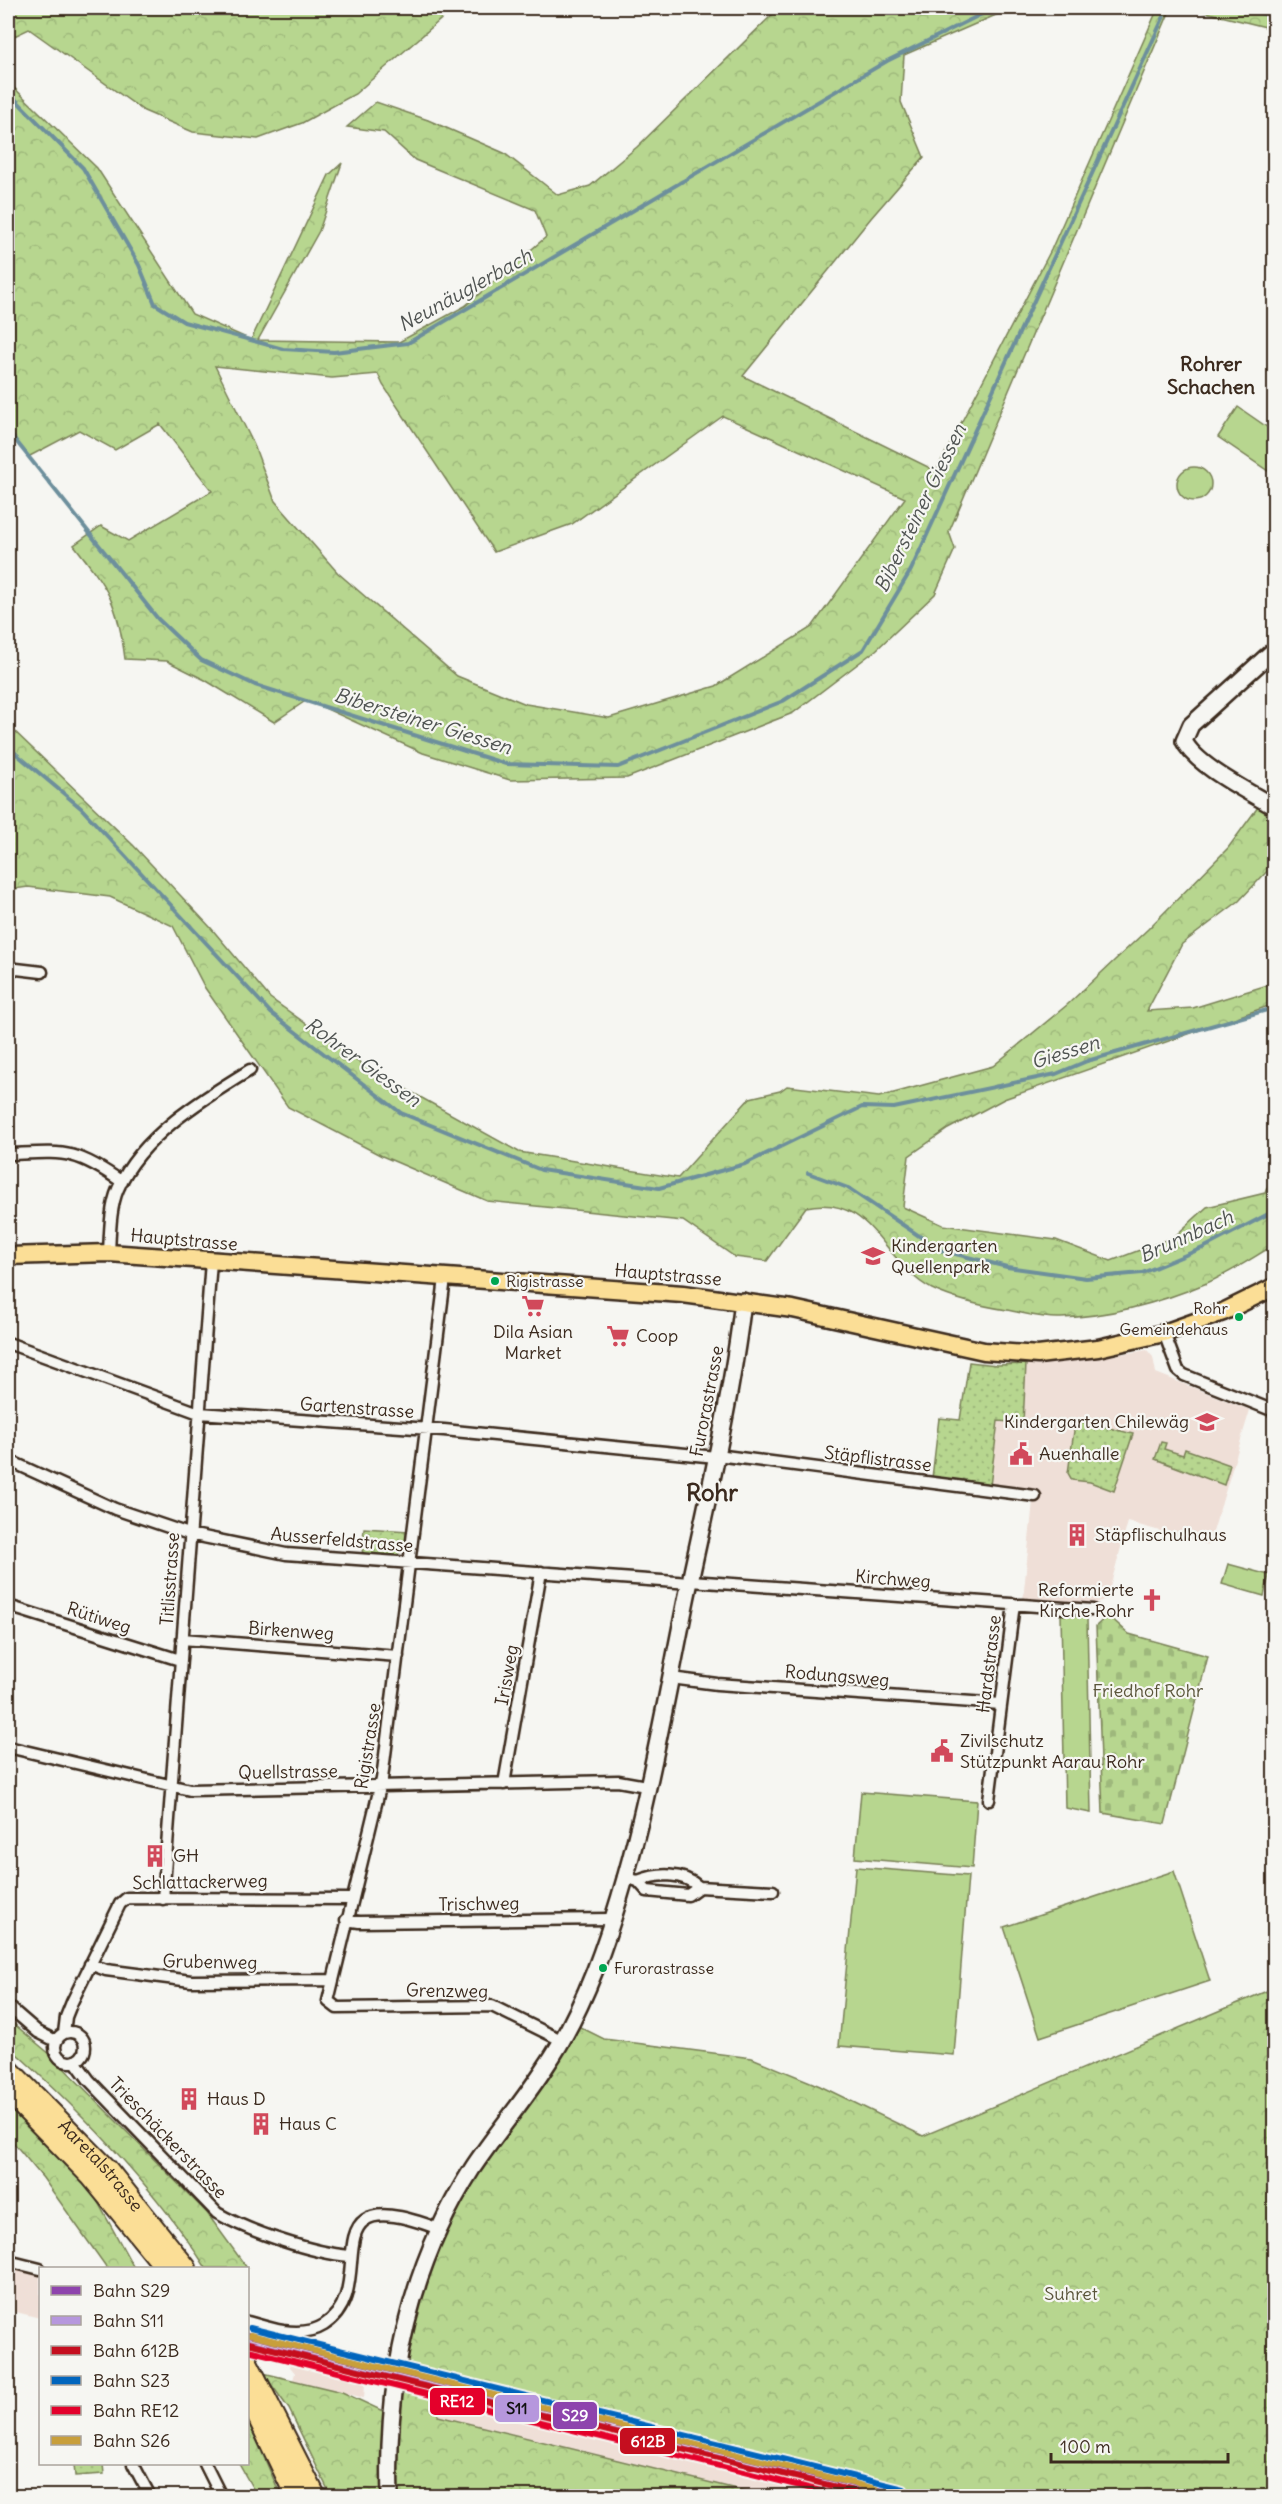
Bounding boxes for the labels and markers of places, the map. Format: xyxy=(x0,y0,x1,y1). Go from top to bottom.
place label: Kindergarten Quellenpark xyxy=(891,1234,998,1278)
school or university icon: Kindergarten Quellenpark xyxy=(860,1243,886,1269)
place label: Rigistrasse xyxy=(506,1271,584,1291)
marker: Rigistrasse xyxy=(489,1275,501,1287)
supermarket icon: Dila Asian Market xyxy=(520,1293,546,1319)
place label: Rohr Gemeindehaus xyxy=(1119,1298,1228,1339)
marker: Rohr Gemeindehaus xyxy=(1233,1311,1245,1323)
place label: Dila Asian Market xyxy=(493,1320,573,1364)
supermarket icon: Coop xyxy=(605,1323,631,1349)
place label: Coop xyxy=(636,1324,678,1347)
school or university icon: Kindergarten Chilewäg xyxy=(1194,1409,1220,1435)
place label: Kindergarten Chilewäg xyxy=(1004,1410,1189,1433)
public building icon: Auenhalle xyxy=(1008,1441,1034,1467)
place label: Auenhalle xyxy=(1039,1442,1120,1465)
building icon: Stäpflischulhaus xyxy=(1064,1522,1090,1548)
place label: Stäpflischulhaus xyxy=(1095,1523,1227,1546)
place label: Reformierte Kirche Rohr xyxy=(1038,1578,1135,1622)
church icon: Reformierte Kirche Rohr xyxy=(1139,1587,1165,1613)
place label: Zivilschutz Stützpunkt Aarau Rohr xyxy=(960,1729,1145,1773)
public building icon: Zivilschutz Stützpunkt Aarau Rohr xyxy=(929,1738,955,1764)
building icon: GH xyxy=(142,1843,168,1869)
place label: GH xyxy=(173,1844,199,1867)
place label: Furorastrasse xyxy=(614,1958,714,1978)
marker: Furorastrasse xyxy=(597,1962,609,1974)
building icon: Haus D xyxy=(176,2086,202,2112)
place label: Haus D xyxy=(207,2087,266,2110)
building icon: Haus C xyxy=(248,2111,274,2137)
place label: Haus C xyxy=(279,2112,337,2135)

